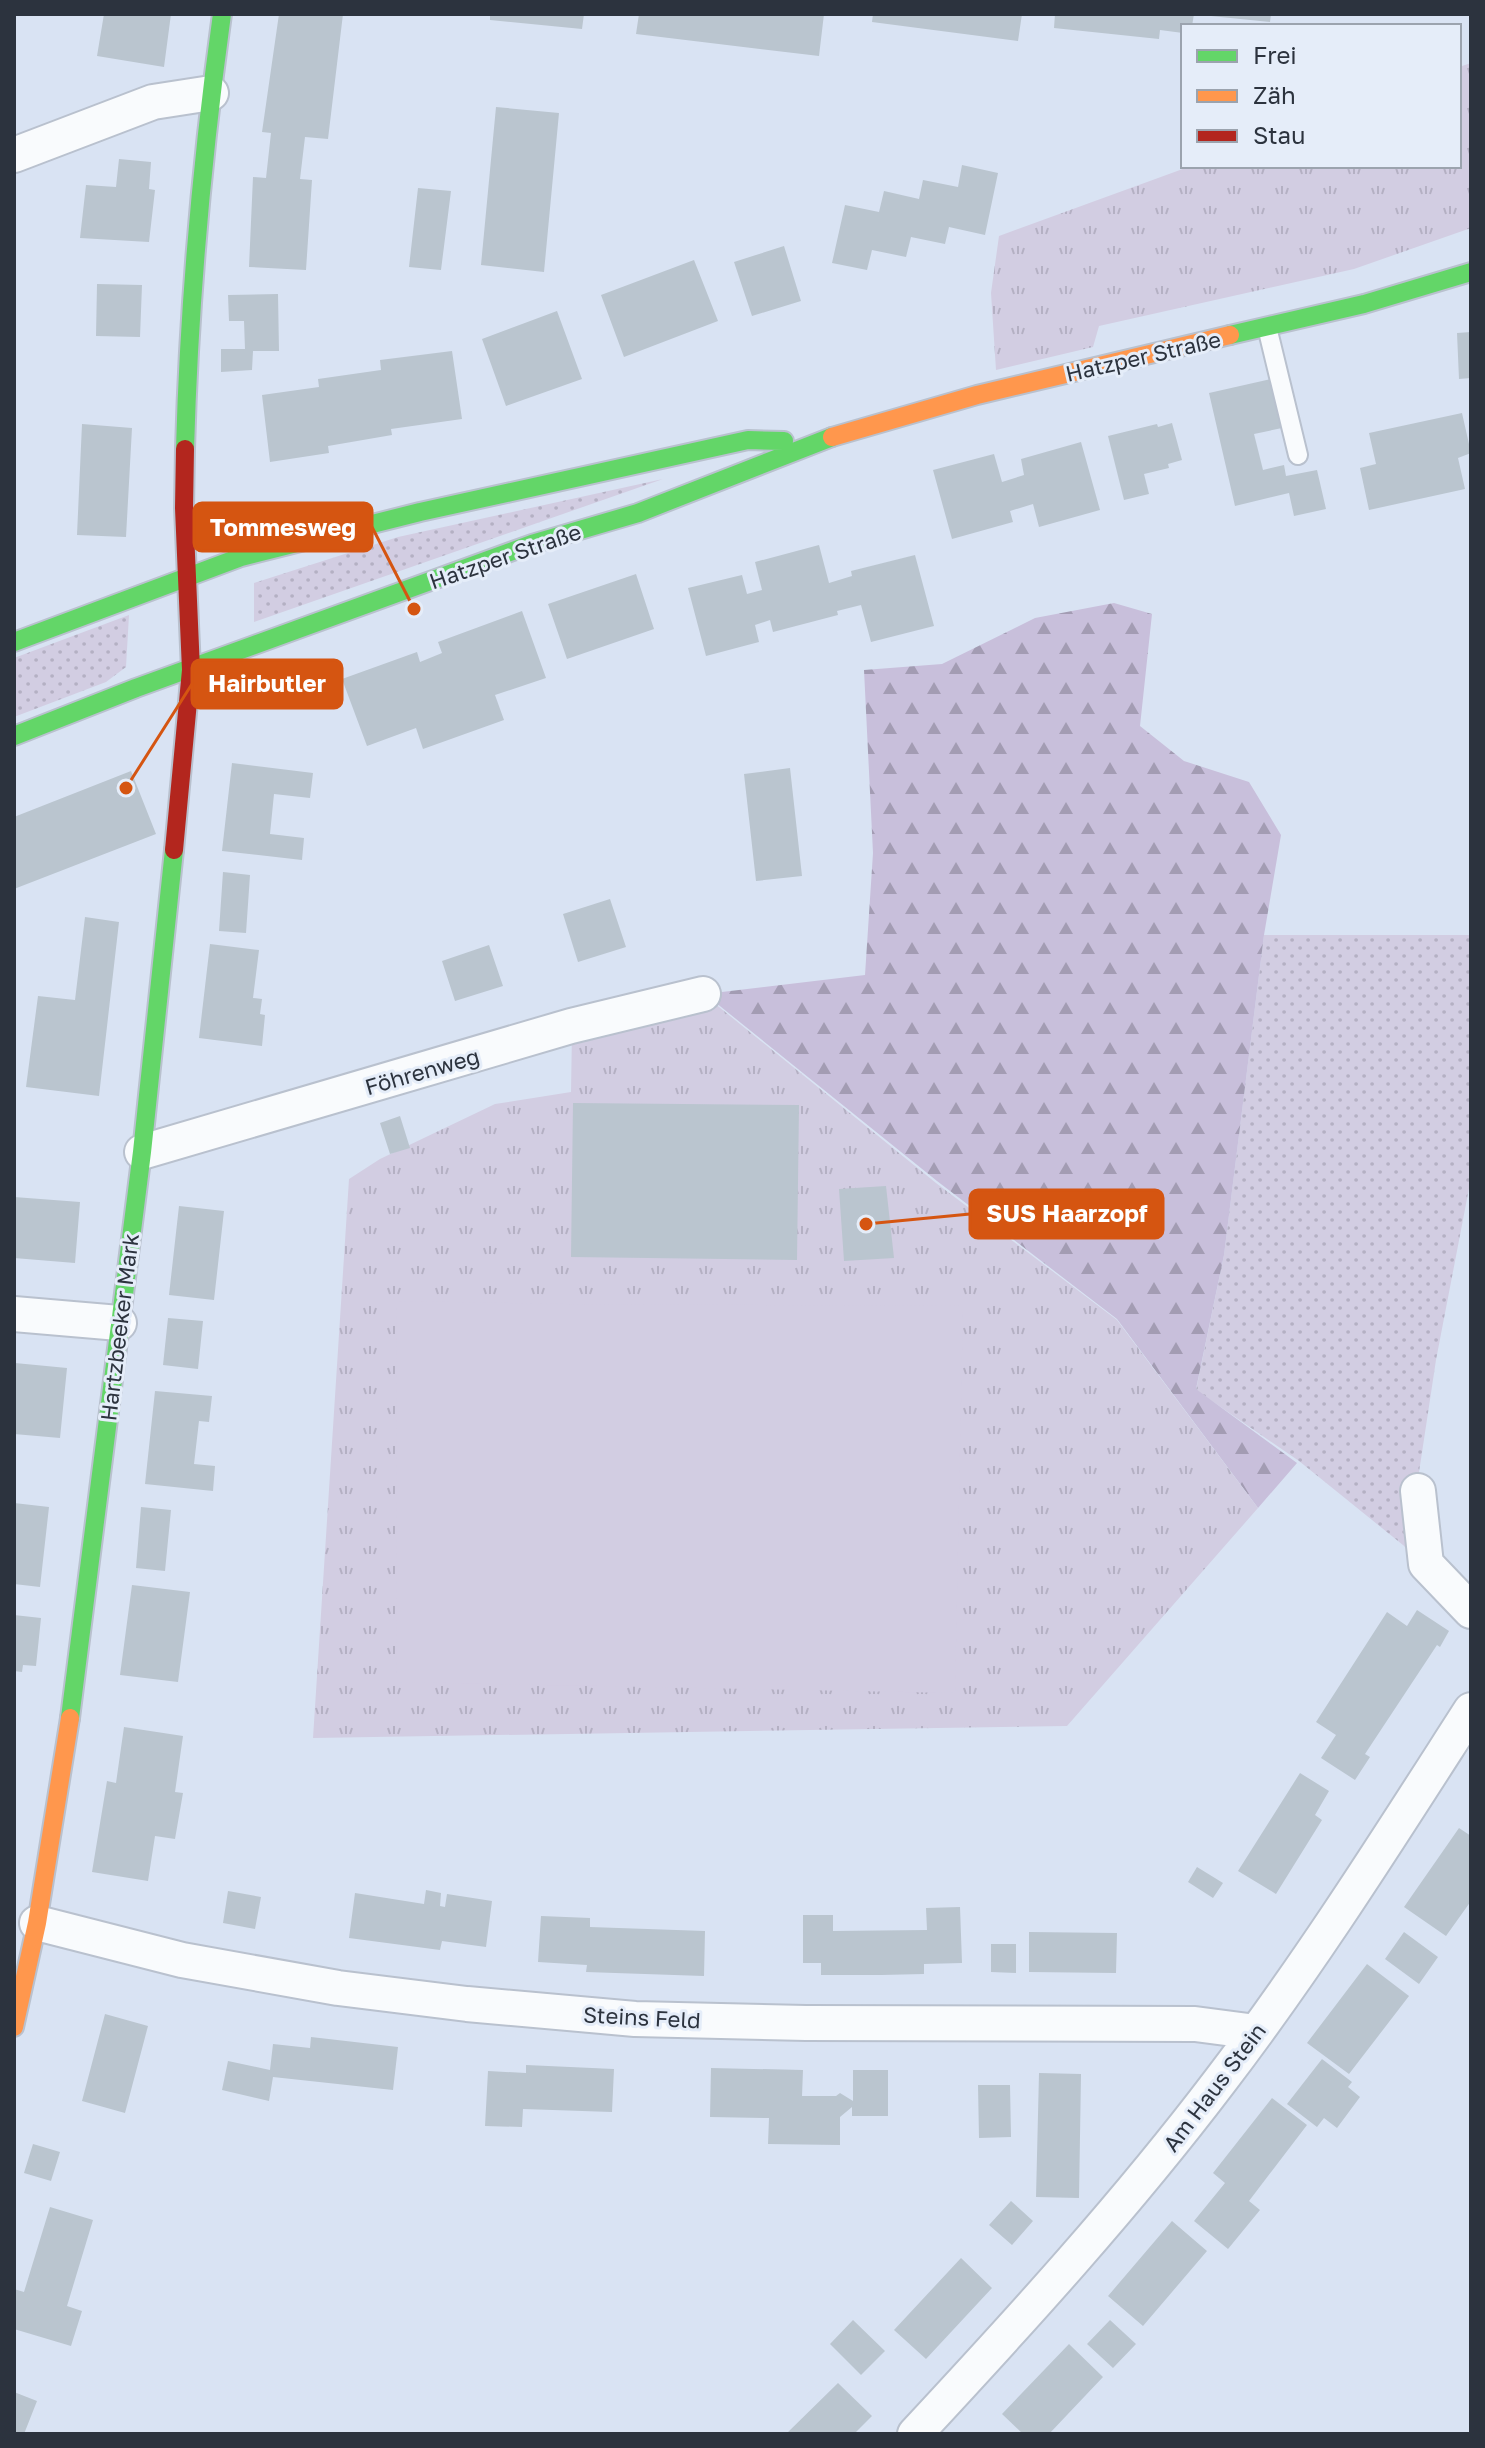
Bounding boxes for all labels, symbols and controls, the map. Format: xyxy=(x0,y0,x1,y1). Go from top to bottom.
legend xyxy=(1181,24,1461,168)
text: Frei xyxy=(1253,40,1297,69)
text: Zäh xyxy=(1253,80,1296,109)
text: Stau xyxy=(1253,120,1306,149)
street label: Hatzper Straße xyxy=(1063,325,1223,387)
callout: Tommesweg xyxy=(194,503,372,551)
text: Tommesweg xyxy=(210,512,356,541)
street label: Hatzper Straße xyxy=(426,517,584,595)
callout: Hairbutler xyxy=(192,660,342,708)
text: Hairbutler xyxy=(208,668,326,697)
street label: Föhrenweg xyxy=(362,1042,482,1100)
callout: SUS Haarzopf xyxy=(970,1190,1163,1238)
text: SUS Haarzopf xyxy=(986,1198,1148,1227)
street label: Hartzbeeker Mark xyxy=(94,1232,144,1422)
street label: Steins Feld xyxy=(582,2000,702,2034)
street label: Am Haus Stein xyxy=(1157,2017,1271,2157)

